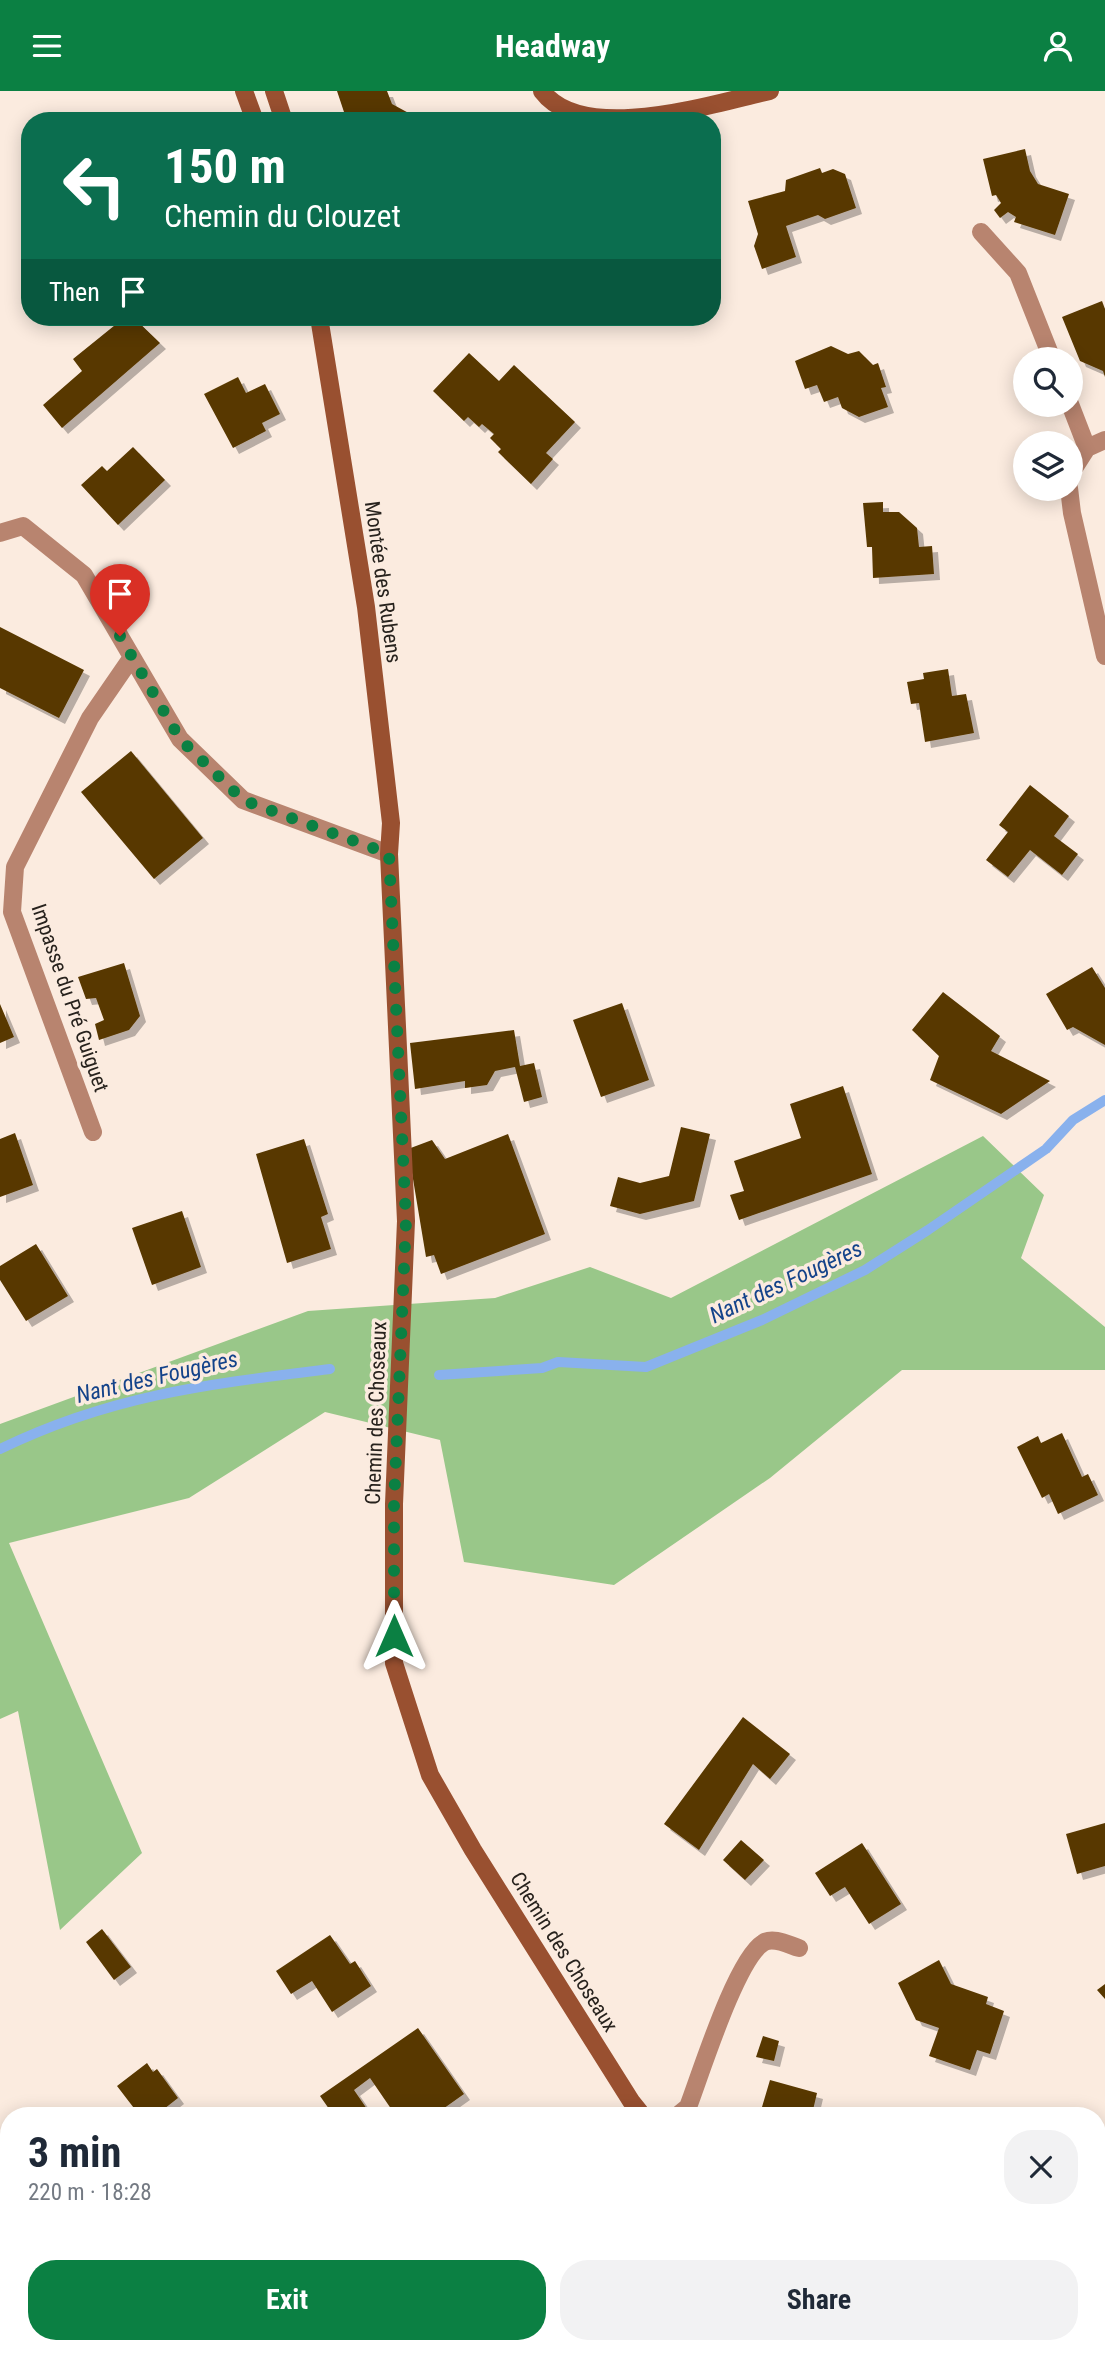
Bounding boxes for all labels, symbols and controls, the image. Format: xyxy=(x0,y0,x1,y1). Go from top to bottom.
icon: menu xyxy=(28,27,66,65)
text: Headway xyxy=(495,27,610,65)
icon: person xyxy=(1039,27,1077,65)
text: 150 m xyxy=(164,138,286,195)
icon: left xyxy=(49,140,140,231)
text: Chemin du Clouzet xyxy=(164,197,401,235)
icon: arrive xyxy=(114,273,152,311)
text: Then xyxy=(49,277,100,307)
map controls xyxy=(1013,347,1083,501)
button: search xyxy=(1013,347,1083,417)
button: layers xyxy=(1013,431,1083,501)
street label: Montée des Rubens xyxy=(360,500,406,664)
pin xyxy=(90,564,150,636)
icon: arrive xyxy=(101,575,139,613)
street label: Impasse du Pré Guiguet xyxy=(27,901,113,1095)
water label: Nant des Fougères xyxy=(705,1235,867,1329)
street label: Chemin des Choseaux xyxy=(361,1321,391,1505)
water label: Nant des Fougères xyxy=(73,1345,241,1409)
position arrow xyxy=(357,1599,431,1673)
street label: Chemin des Choseaux xyxy=(505,1868,623,2036)
text: 3 min xyxy=(28,2128,121,2177)
button: close xyxy=(1004,2130,1078,2204)
text: 220 m · 18:28 xyxy=(28,2179,152,2206)
button: Exit xyxy=(28,2260,546,2340)
button: Share xyxy=(560,2260,1078,2340)

